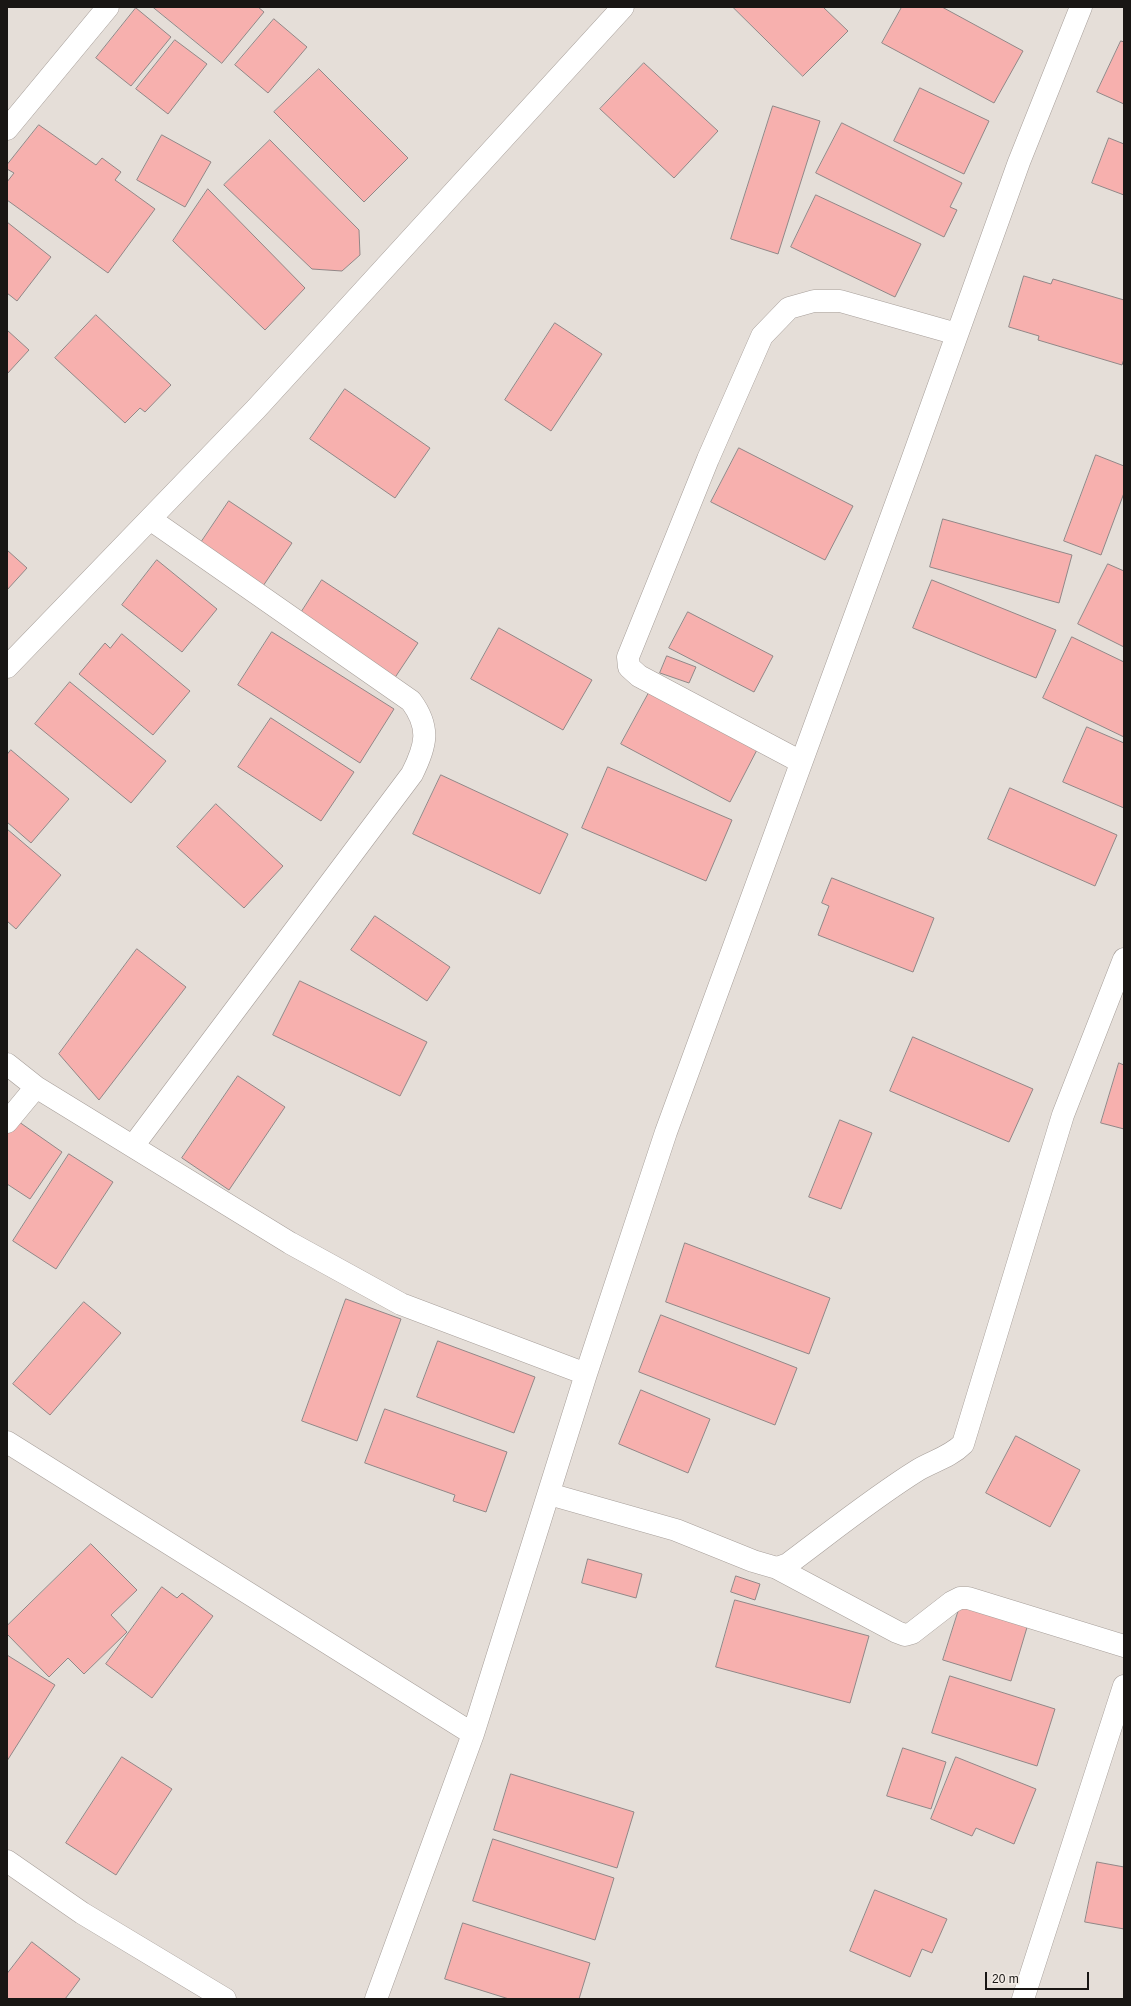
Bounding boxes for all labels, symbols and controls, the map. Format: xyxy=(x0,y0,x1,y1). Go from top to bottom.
scale bar xyxy=(987,1964,1091,1990)
text: 20 m xyxy=(992,1972,1019,1986)

